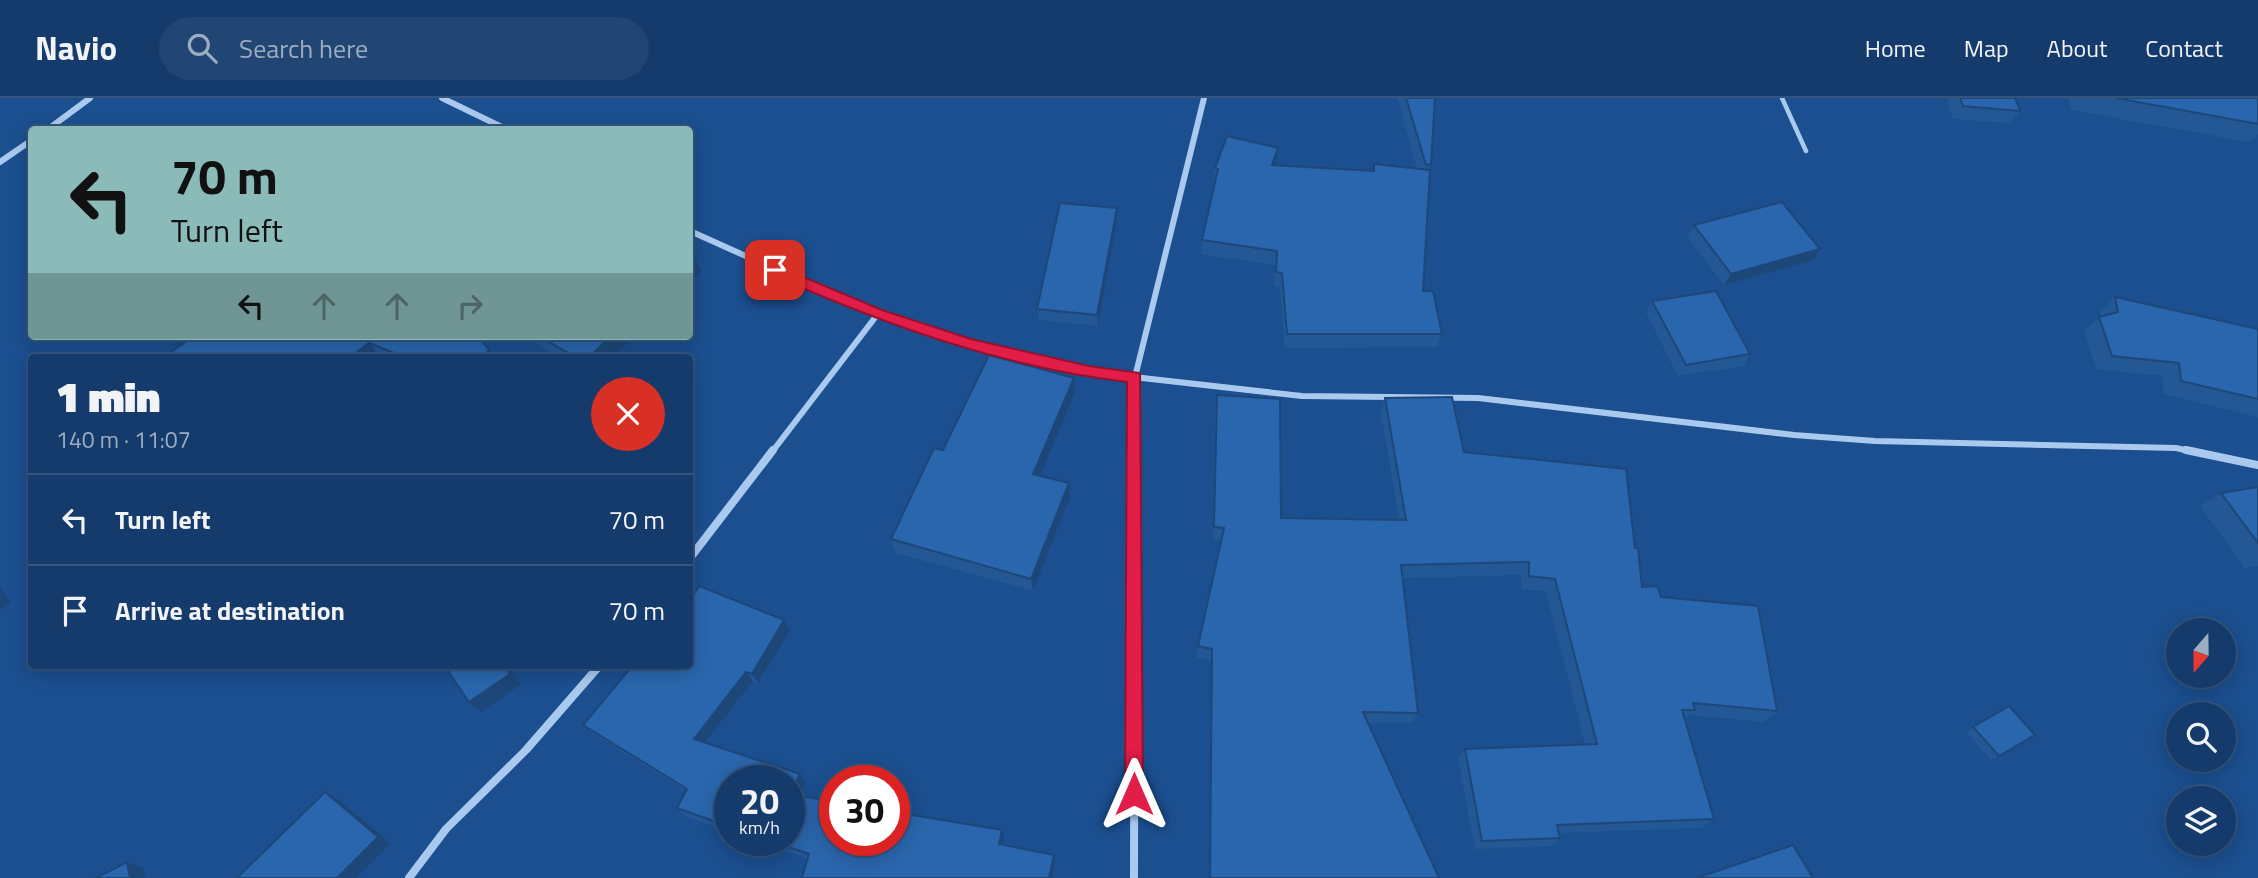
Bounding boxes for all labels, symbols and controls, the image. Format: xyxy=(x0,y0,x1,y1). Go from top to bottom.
search box xyxy=(159,17,649,80)
text: Navio xyxy=(35,23,117,73)
icon: search xyxy=(183,29,221,67)
text: Search here xyxy=(239,29,368,68)
text: Home xyxy=(1865,30,1926,66)
text: Map xyxy=(1964,30,2009,66)
text: About xyxy=(2047,30,2107,66)
text: Contact xyxy=(2145,30,2223,66)
text: 70 m xyxy=(171,138,278,213)
icon: left xyxy=(56,154,147,245)
text: Turn left xyxy=(171,206,283,254)
pin xyxy=(745,240,805,300)
icon: arrive xyxy=(756,251,794,289)
icon: left xyxy=(232,287,270,325)
icon: ahead xyxy=(305,287,343,325)
icon: ahead xyxy=(378,287,416,325)
icon: right xyxy=(451,287,489,325)
text: 1 min xyxy=(56,364,160,428)
button: close xyxy=(591,377,665,451)
text: 140 m · 11:07 xyxy=(56,422,191,457)
text: Turn left xyxy=(115,500,210,539)
text: 70 m xyxy=(608,500,665,539)
icon: left xyxy=(56,501,94,539)
text: Arrive at destination xyxy=(115,591,345,630)
text: 70 m xyxy=(608,591,665,630)
icon: arrive xyxy=(56,592,94,630)
north arrow xyxy=(2166,618,2236,688)
map controls xyxy=(2166,618,2236,856)
button: search xyxy=(2166,702,2236,772)
position arrow xyxy=(1097,757,1171,831)
speed limit sign: 30 xyxy=(819,765,910,856)
text: 20 xyxy=(740,774,779,828)
button: layers xyxy=(2166,786,2236,856)
text: km/h xyxy=(739,814,780,841)

